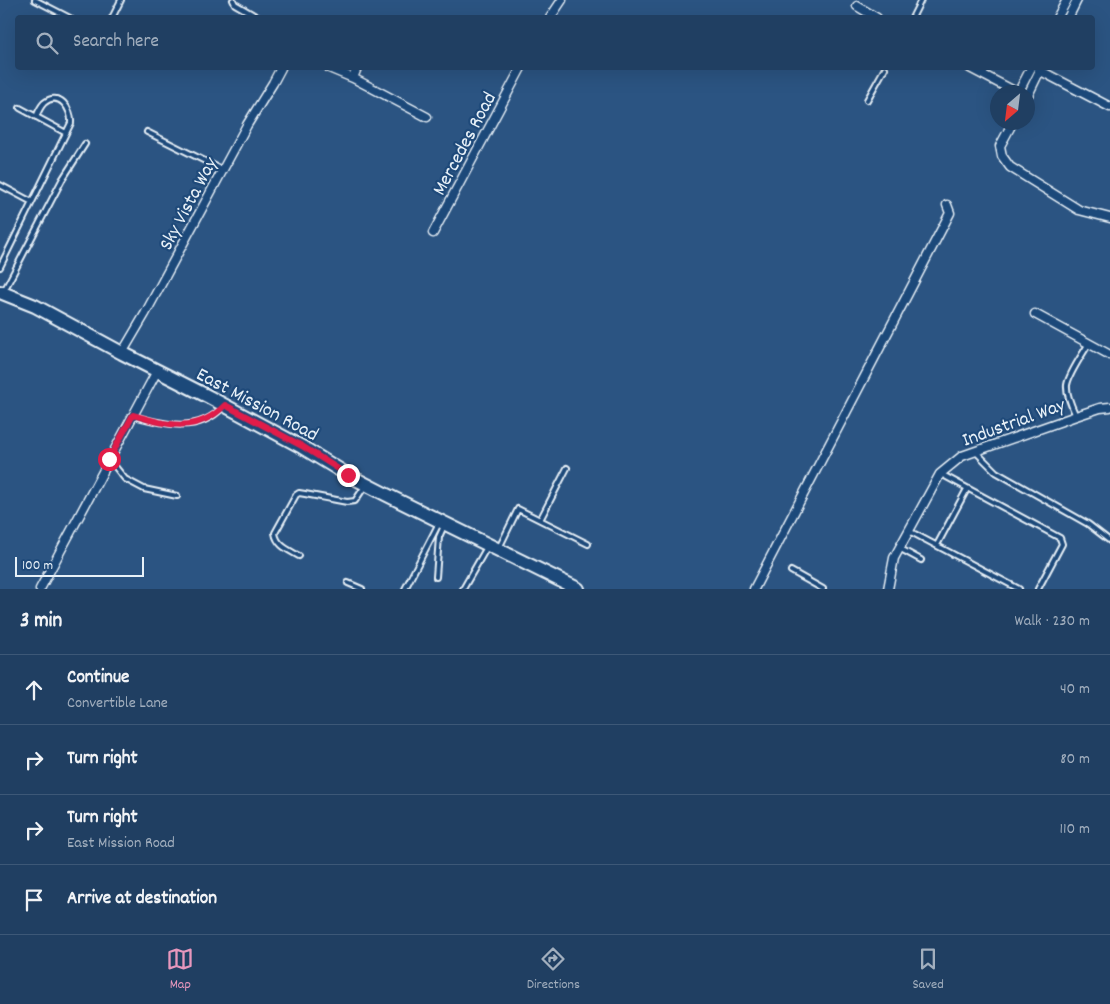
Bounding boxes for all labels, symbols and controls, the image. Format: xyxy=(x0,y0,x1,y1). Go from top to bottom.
search box xyxy=(15,15,1095,70)
icon: search xyxy=(33,29,61,57)
text: Search here xyxy=(73,29,159,56)
north arrow xyxy=(990,85,1035,130)
street label: Mercedes Road xyxy=(427,88,505,201)
street label: Sky Vista Way xyxy=(153,152,226,256)
street label: East Mission Road xyxy=(190,362,323,450)
street label: Industrial Way xyxy=(958,392,1070,455)
route start xyxy=(98,448,121,471)
route end xyxy=(337,464,360,487)
scale bar xyxy=(15,554,144,577)
text: 100 m xyxy=(22,556,53,576)
text: 3 min xyxy=(20,607,62,637)
text: Walk · 230 m xyxy=(1014,610,1090,633)
text: Continue xyxy=(67,665,129,692)
icon: ahead xyxy=(20,676,48,704)
text: 40 m xyxy=(1060,678,1090,701)
text: Convertible Lane xyxy=(67,692,168,715)
icon: right xyxy=(20,746,48,774)
text: Turn right xyxy=(67,746,138,773)
text: 80 m xyxy=(1060,748,1090,771)
text: Turn right xyxy=(67,805,138,832)
icon: right xyxy=(20,816,48,844)
text: 110 m xyxy=(1060,818,1090,841)
text: East Mission Road xyxy=(67,832,175,855)
icon: arrive xyxy=(20,886,48,914)
text: Arrive at destination xyxy=(67,886,217,913)
tab: Map xyxy=(166,945,194,995)
tab: Directions xyxy=(527,945,580,995)
tab: Saved xyxy=(912,945,944,995)

